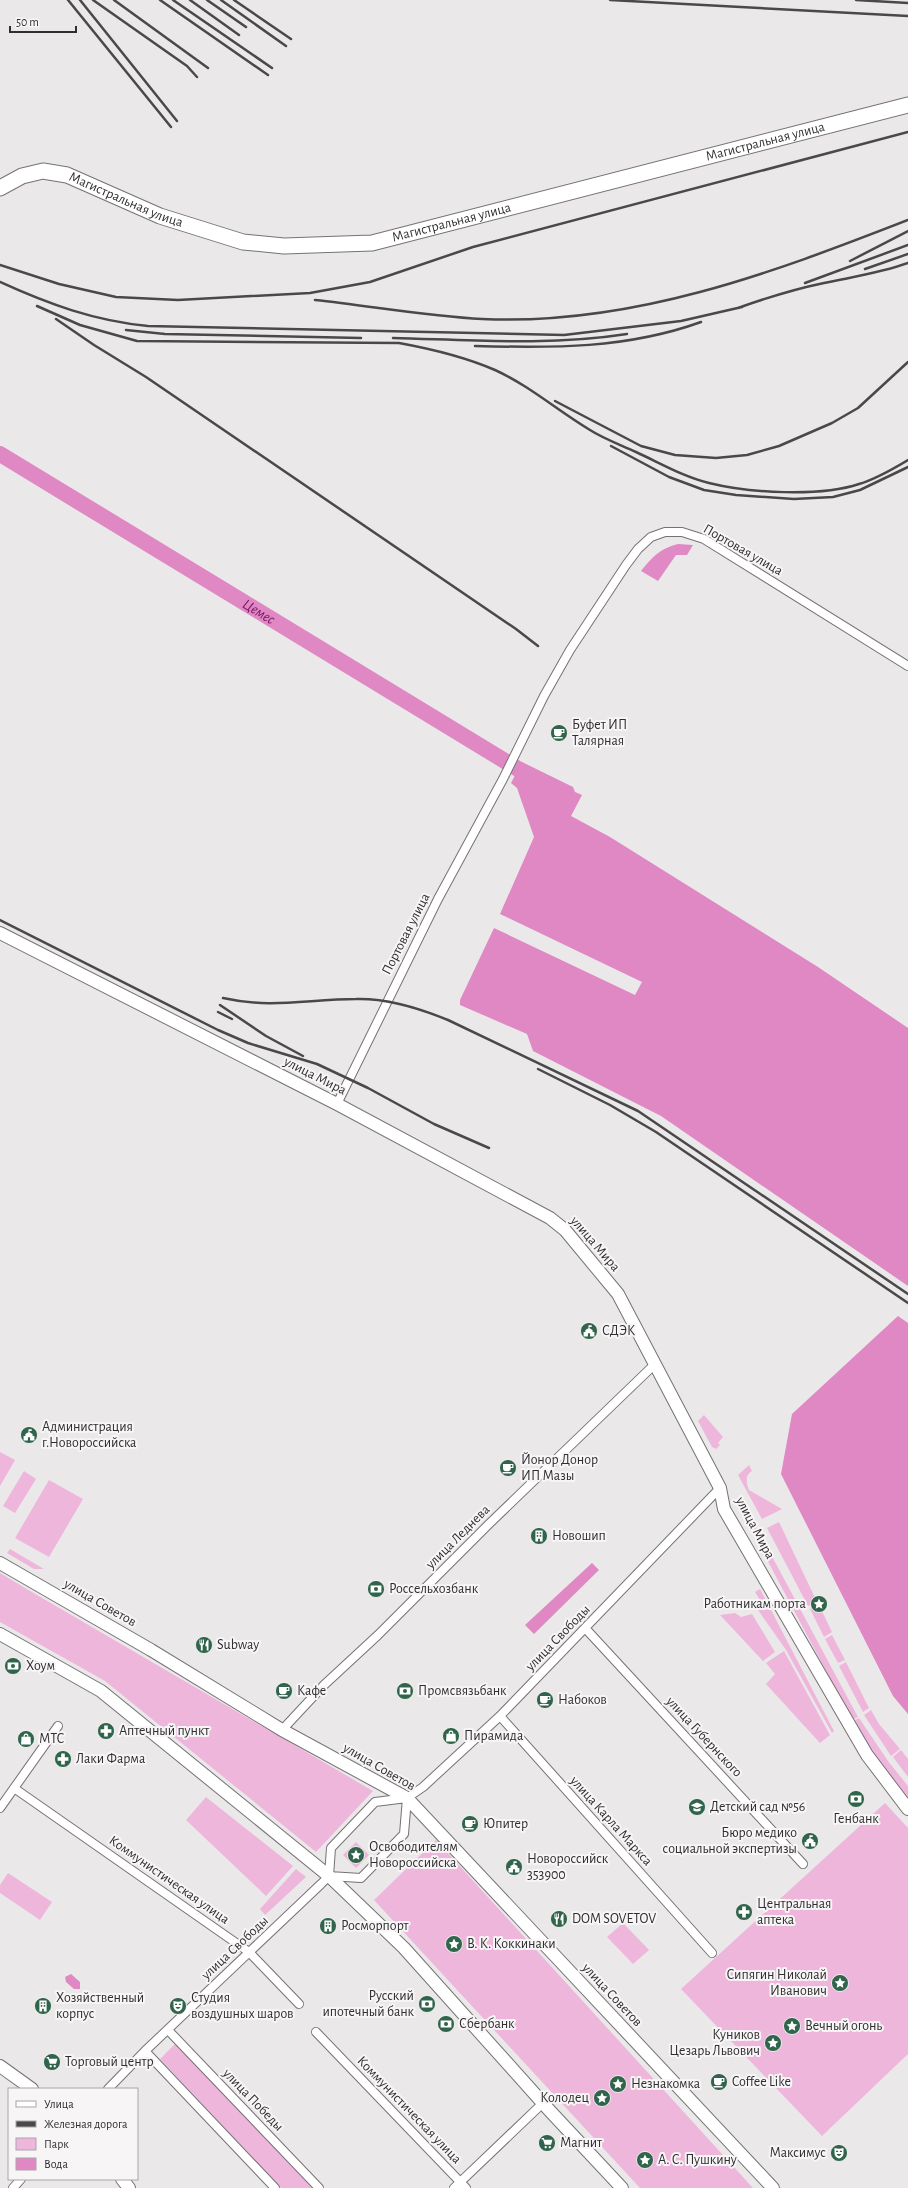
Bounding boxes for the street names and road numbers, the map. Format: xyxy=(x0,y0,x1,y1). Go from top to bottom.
street label: Магистральная улица xyxy=(704,120,827,164)
street label: Магистральная улица xyxy=(67,170,185,230)
street label: Магистральная улица xyxy=(391,200,513,245)
street label: Портовая улица xyxy=(701,522,786,579)
street label: Портовая улица xyxy=(380,891,433,977)
street label: улица Мира xyxy=(281,1054,349,1098)
street label: улица Мира xyxy=(567,1213,623,1275)
street label: улица Мира xyxy=(732,1494,777,1562)
street label: улица Леднева xyxy=(423,1502,493,1572)
street label: улица Советов xyxy=(61,1576,138,1629)
street label: улица Свободы xyxy=(522,1602,593,1674)
street label: улица Губернского xyxy=(663,1693,745,1780)
street label: улица Советов xyxy=(340,1740,417,1793)
street label: улица Карла Маркса xyxy=(567,1773,655,1869)
street label: Коммунистическая улица xyxy=(106,1833,232,1927)
street label: улица Свободы xyxy=(198,1914,271,1983)
street label: улица Советов xyxy=(579,1960,645,2029)
street label: Коммунистическая улица xyxy=(354,2054,464,2167)
street label: улица Победы xyxy=(219,2065,286,2134)

